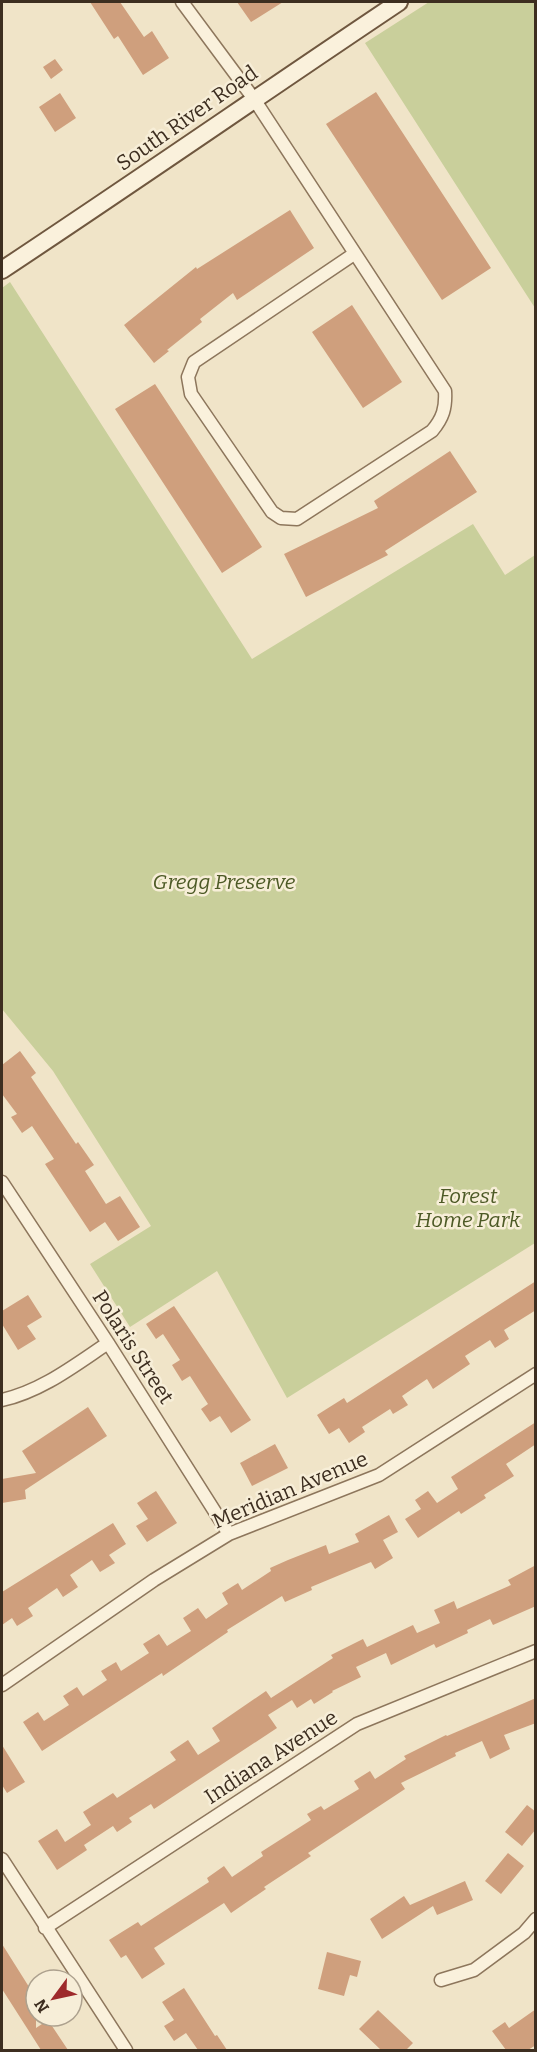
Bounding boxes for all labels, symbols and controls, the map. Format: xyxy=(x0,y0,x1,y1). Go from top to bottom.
street label: South River Road xyxy=(111,60,263,176)
park label: Gregg Preserve xyxy=(153,869,296,895)
park label: Forest Home Park xyxy=(416,1183,521,1233)
street label: Polaris Street xyxy=(87,1285,180,1409)
street label: Meridian Avenue xyxy=(208,1446,372,1534)
street label: Indiana Avenue xyxy=(200,1704,342,1810)
north arrow xyxy=(24,1968,84,2028)
text: N xyxy=(31,1996,53,2016)

